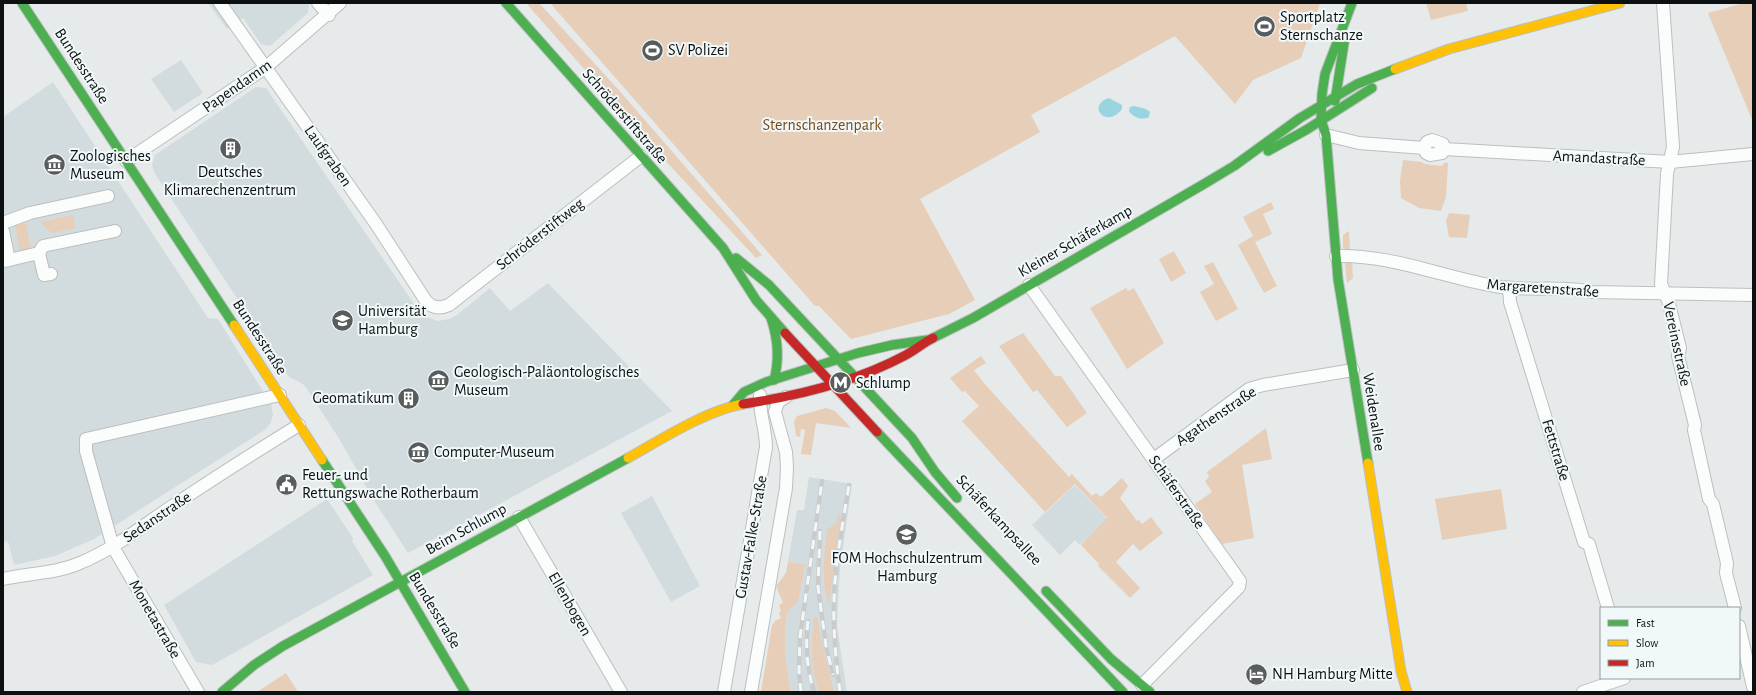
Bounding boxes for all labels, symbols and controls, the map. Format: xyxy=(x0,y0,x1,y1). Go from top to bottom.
place label: Sportplatz Sternschanze xyxy=(1280,9,1363,43)
sports icon: Sportplatz Sternschanze xyxy=(1251,13,1277,39)
street label: Bundesstraße xyxy=(52,26,112,106)
sports icon: SV Polizei xyxy=(640,37,666,63)
place label: SV Polizei xyxy=(668,42,728,58)
street label: Papendamm xyxy=(200,56,274,116)
street label: Schröderstiftstraße xyxy=(580,65,670,167)
park label: Sternschanzenpark xyxy=(763,117,882,133)
street label: Laufgraben xyxy=(301,122,355,190)
building icon: Deutsches Klimarechenzentrum xyxy=(217,136,243,162)
place label: Zoologisches Museum xyxy=(70,148,151,182)
street label: Amandastraße xyxy=(1552,148,1646,168)
museum icon: Zoologisches Museum xyxy=(41,152,67,178)
place label: Deutsches Klimarechenzentrum xyxy=(164,164,296,198)
street label: Schröderstiftweg xyxy=(493,195,587,273)
street label: Kleiner Schäferkamp xyxy=(1015,202,1135,280)
street label: Margaretenstraße xyxy=(1486,276,1600,300)
street label: Bundesstraße xyxy=(230,297,290,377)
street label: Vereinsstraße xyxy=(1660,300,1694,388)
place label: Universität Hamburg xyxy=(358,303,426,337)
school or university icon: Universität Hamburg xyxy=(330,307,356,333)
place label: Geologisch-Paläontologisches Museum xyxy=(454,364,639,398)
museum icon: Geologisch-Paläontologisches Museum xyxy=(425,368,451,394)
metro station icon: Schlump xyxy=(828,370,854,396)
street label: Weidenallee xyxy=(1360,372,1388,452)
place label: Schlump xyxy=(856,375,911,391)
street label: Agathenstraße xyxy=(1173,383,1259,449)
building icon: Geomatikum xyxy=(396,385,422,411)
place label: Geomatikum xyxy=(312,390,394,406)
street label: Fettstraße xyxy=(1539,417,1573,483)
museum icon: Computer-Museum xyxy=(406,439,432,465)
place label: Computer-Museum xyxy=(434,444,555,460)
street label: Schäferstraße xyxy=(1146,452,1208,532)
place label: Feuer- und Rettungswache Rotherbaum xyxy=(302,467,479,501)
public building icon: Feuer- und Rettungswache Rotherbaum xyxy=(274,471,300,497)
street label: Schäferkampsallee xyxy=(953,472,1045,568)
street label: Gustav-Falke-Straße xyxy=(732,474,770,600)
street label: Sedanstraße xyxy=(120,489,194,545)
street label: Beim Schlump xyxy=(423,500,509,558)
school or university icon: FOM Hochschulzentrum Hamburg xyxy=(894,521,920,547)
place label: FOM Hochschulzentrum Hamburg xyxy=(832,550,982,584)
street label: Bundesstraße xyxy=(406,569,464,651)
street label: Ellenbogen xyxy=(545,569,595,639)
street label: Monetastraße xyxy=(126,577,184,661)
legend xyxy=(1600,607,1740,679)
text: Fast xyxy=(1636,617,1655,629)
text: Slow xyxy=(1636,637,1658,649)
text: Jam xyxy=(1636,657,1655,669)
hotel icon: NH Hamburg Mitte xyxy=(1244,661,1270,687)
place label: NH Hamburg Mitte xyxy=(1272,666,1393,682)

